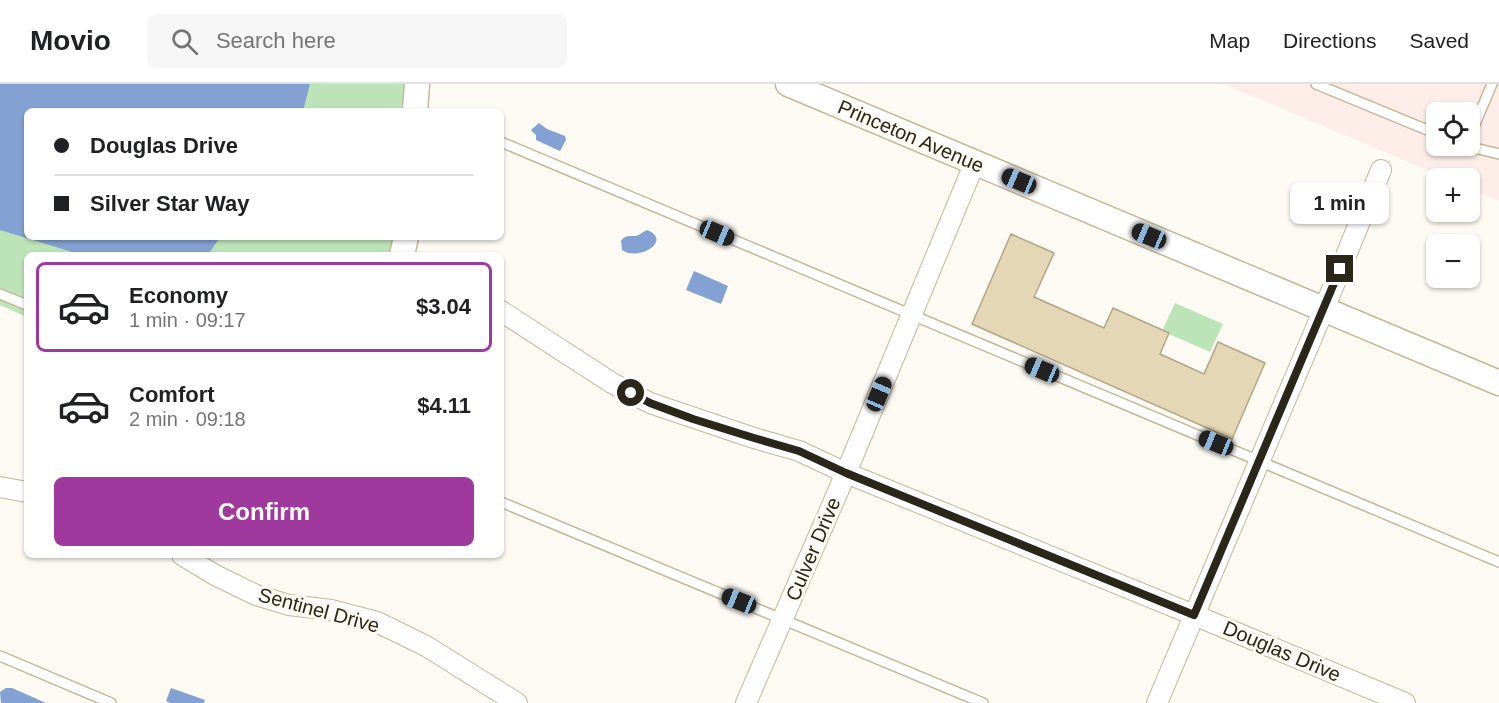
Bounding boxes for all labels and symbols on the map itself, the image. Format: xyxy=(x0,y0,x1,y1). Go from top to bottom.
street label: Princeton Avenue xyxy=(835,95,987,177)
car xyxy=(999,166,1039,196)
callout: 1 min xyxy=(1290,182,1390,224)
car xyxy=(697,218,737,248)
car xyxy=(1129,221,1169,251)
route end xyxy=(1326,255,1353,282)
car xyxy=(1022,355,1062,385)
car xyxy=(864,374,894,414)
route start xyxy=(617,379,644,406)
car xyxy=(1196,428,1236,458)
street label: Culver Drive xyxy=(781,494,845,604)
street label: Sentinel Drive xyxy=(256,583,382,637)
car xyxy=(719,586,759,616)
street label: Douglas Drive xyxy=(1220,616,1344,686)

